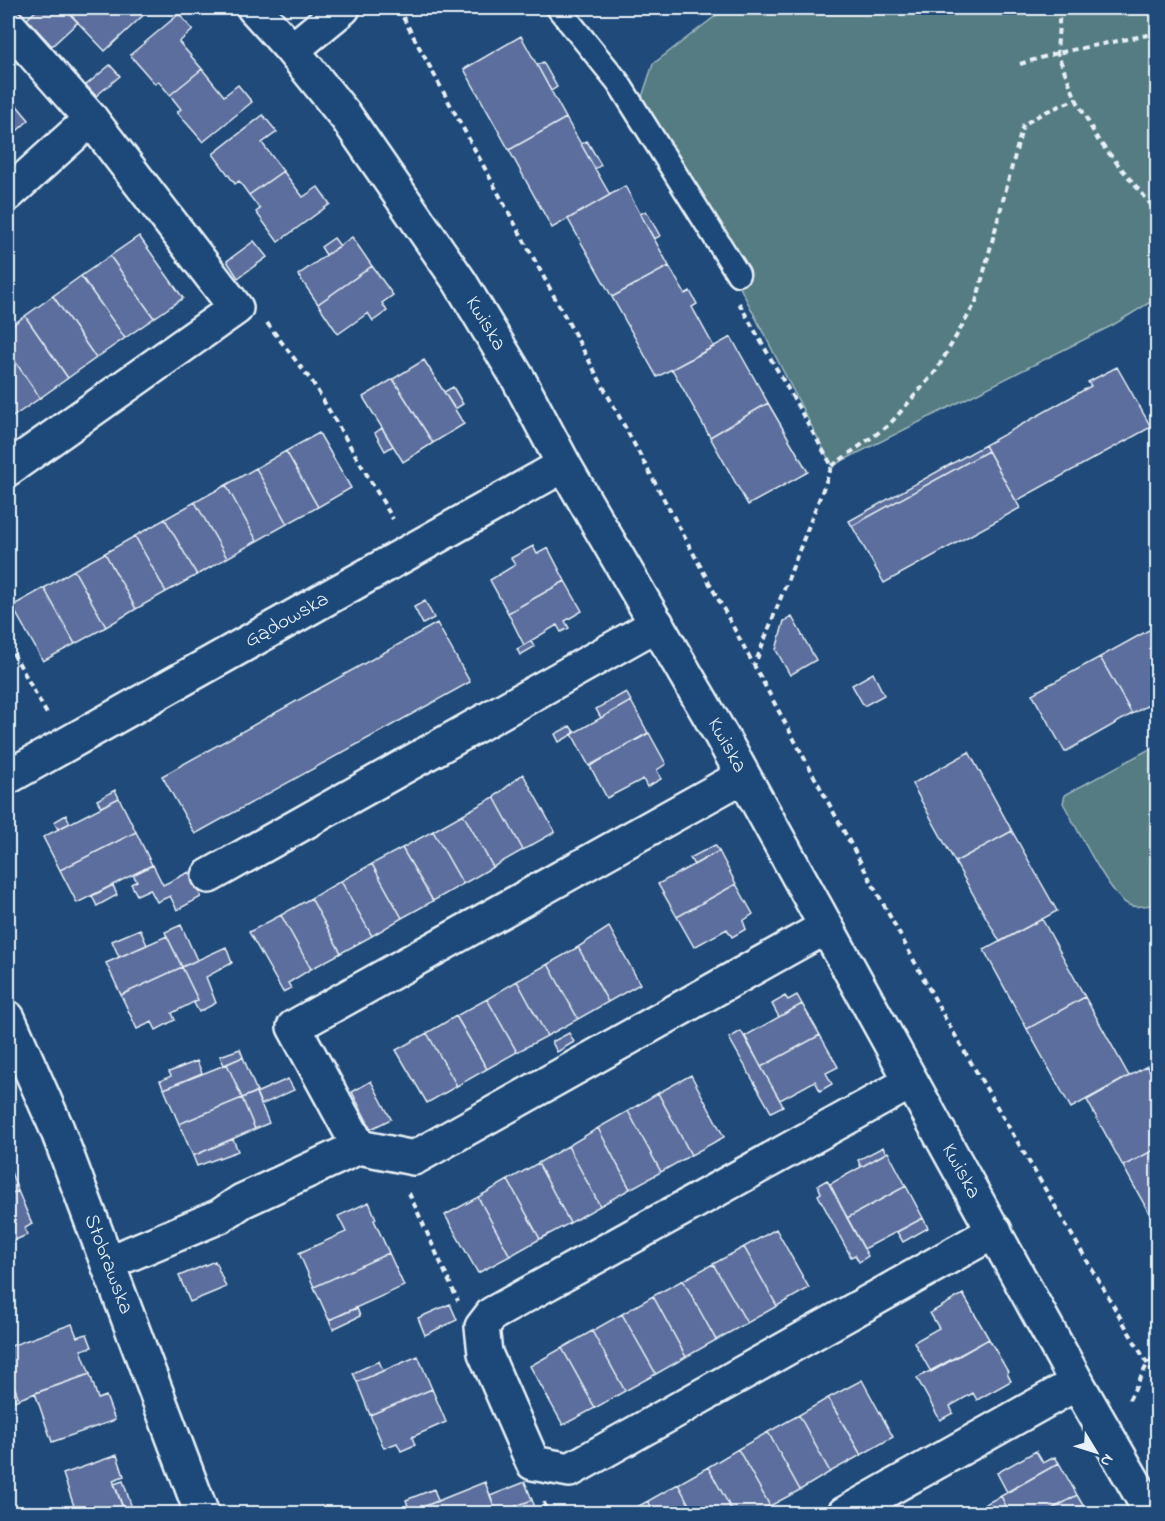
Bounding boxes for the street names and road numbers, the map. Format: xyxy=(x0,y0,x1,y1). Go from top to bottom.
street label: Kwiska xyxy=(457,291,513,357)
street label: Gądowska xyxy=(239,585,335,656)
street label: Kwiska xyxy=(699,712,754,779)
street label: Kwiska xyxy=(933,1138,988,1204)
street label: Stobrawska xyxy=(75,1210,140,1319)

